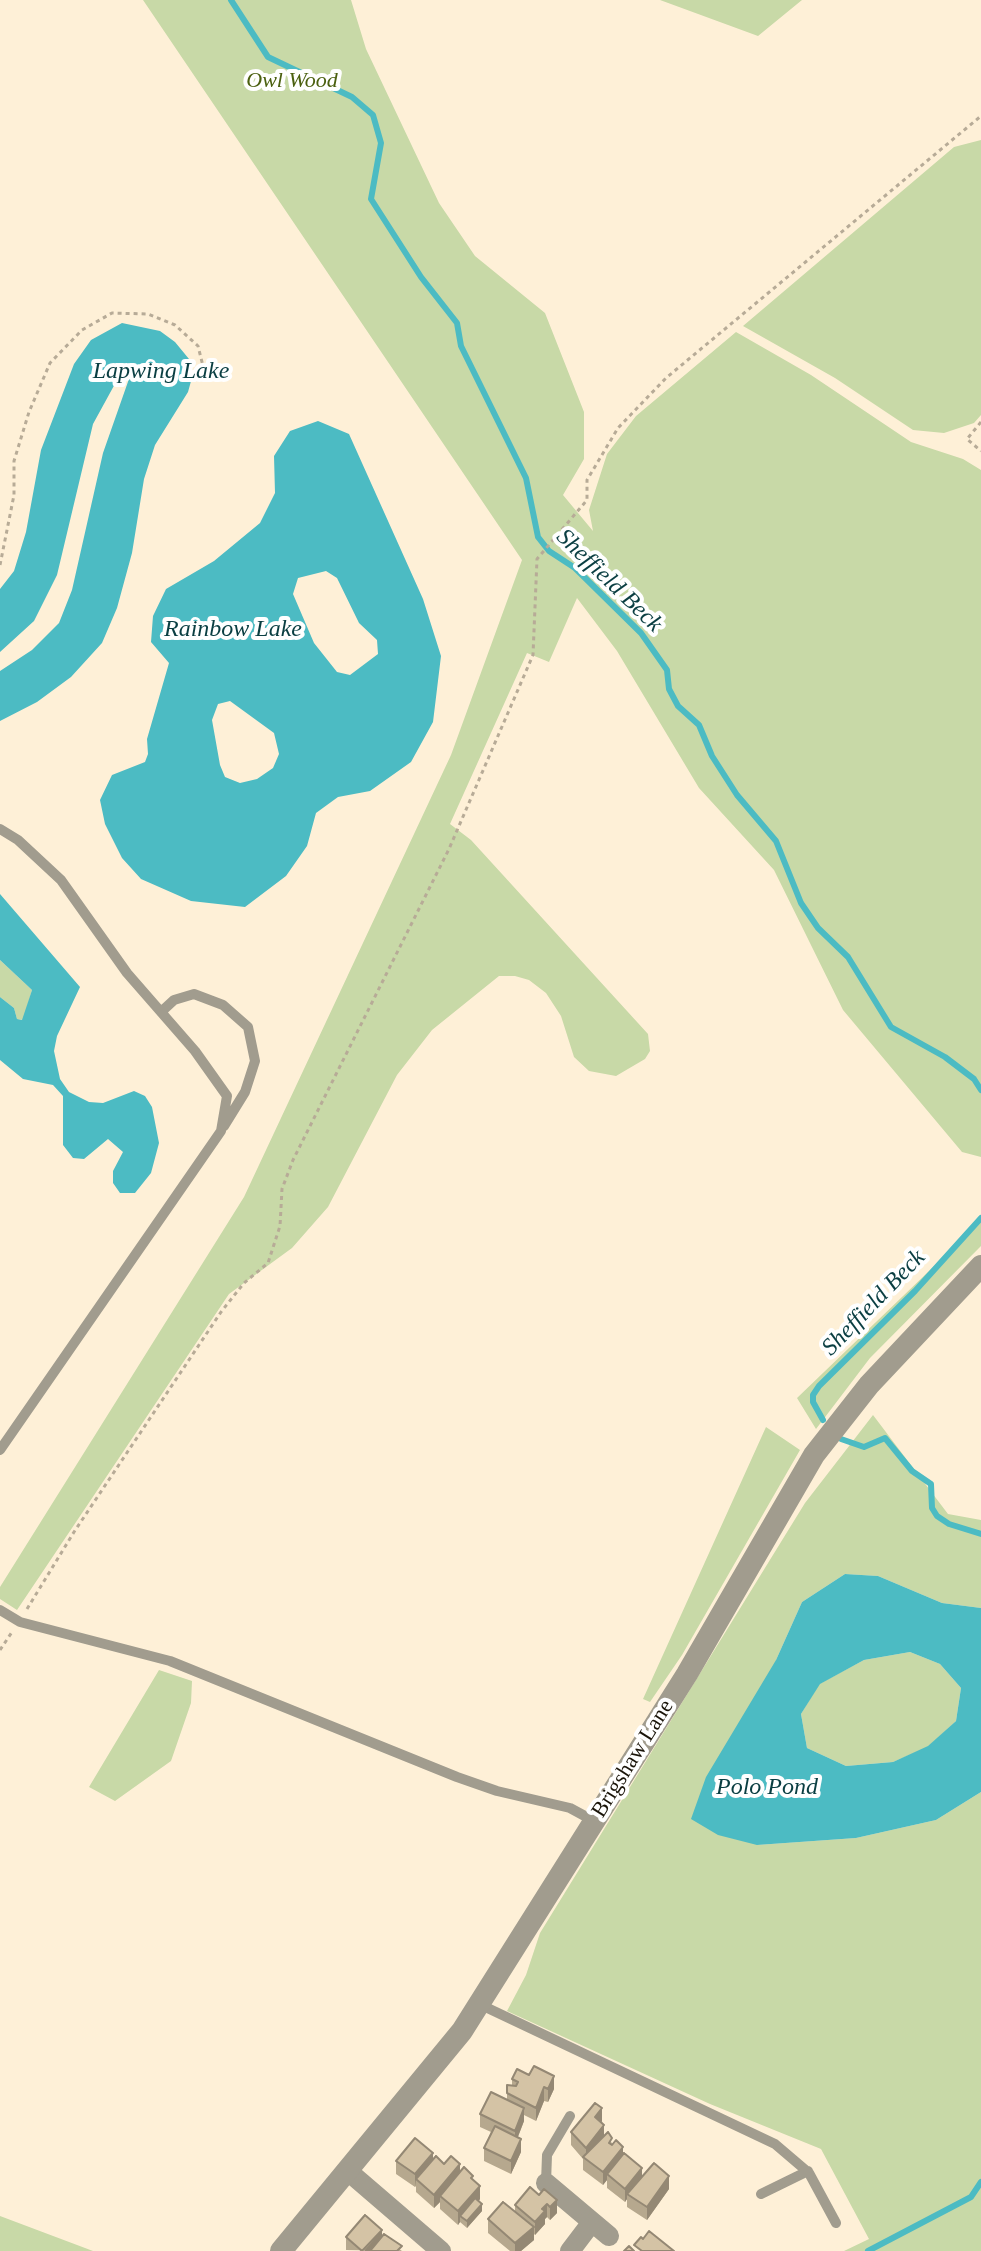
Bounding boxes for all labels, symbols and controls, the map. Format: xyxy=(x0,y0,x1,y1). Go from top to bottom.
park label: Owl Wood xyxy=(246,68,338,94)
water label: Lapwing Lake xyxy=(93,358,229,386)
water label: Sheffield Beck xyxy=(550,523,668,639)
water label: Rainbow Lake xyxy=(164,616,302,644)
water label: Sheffield Beck xyxy=(816,1244,932,1362)
street label: Brigshaw Lane xyxy=(586,1695,680,1823)
water label: Polo Pond xyxy=(716,1774,818,1802)

